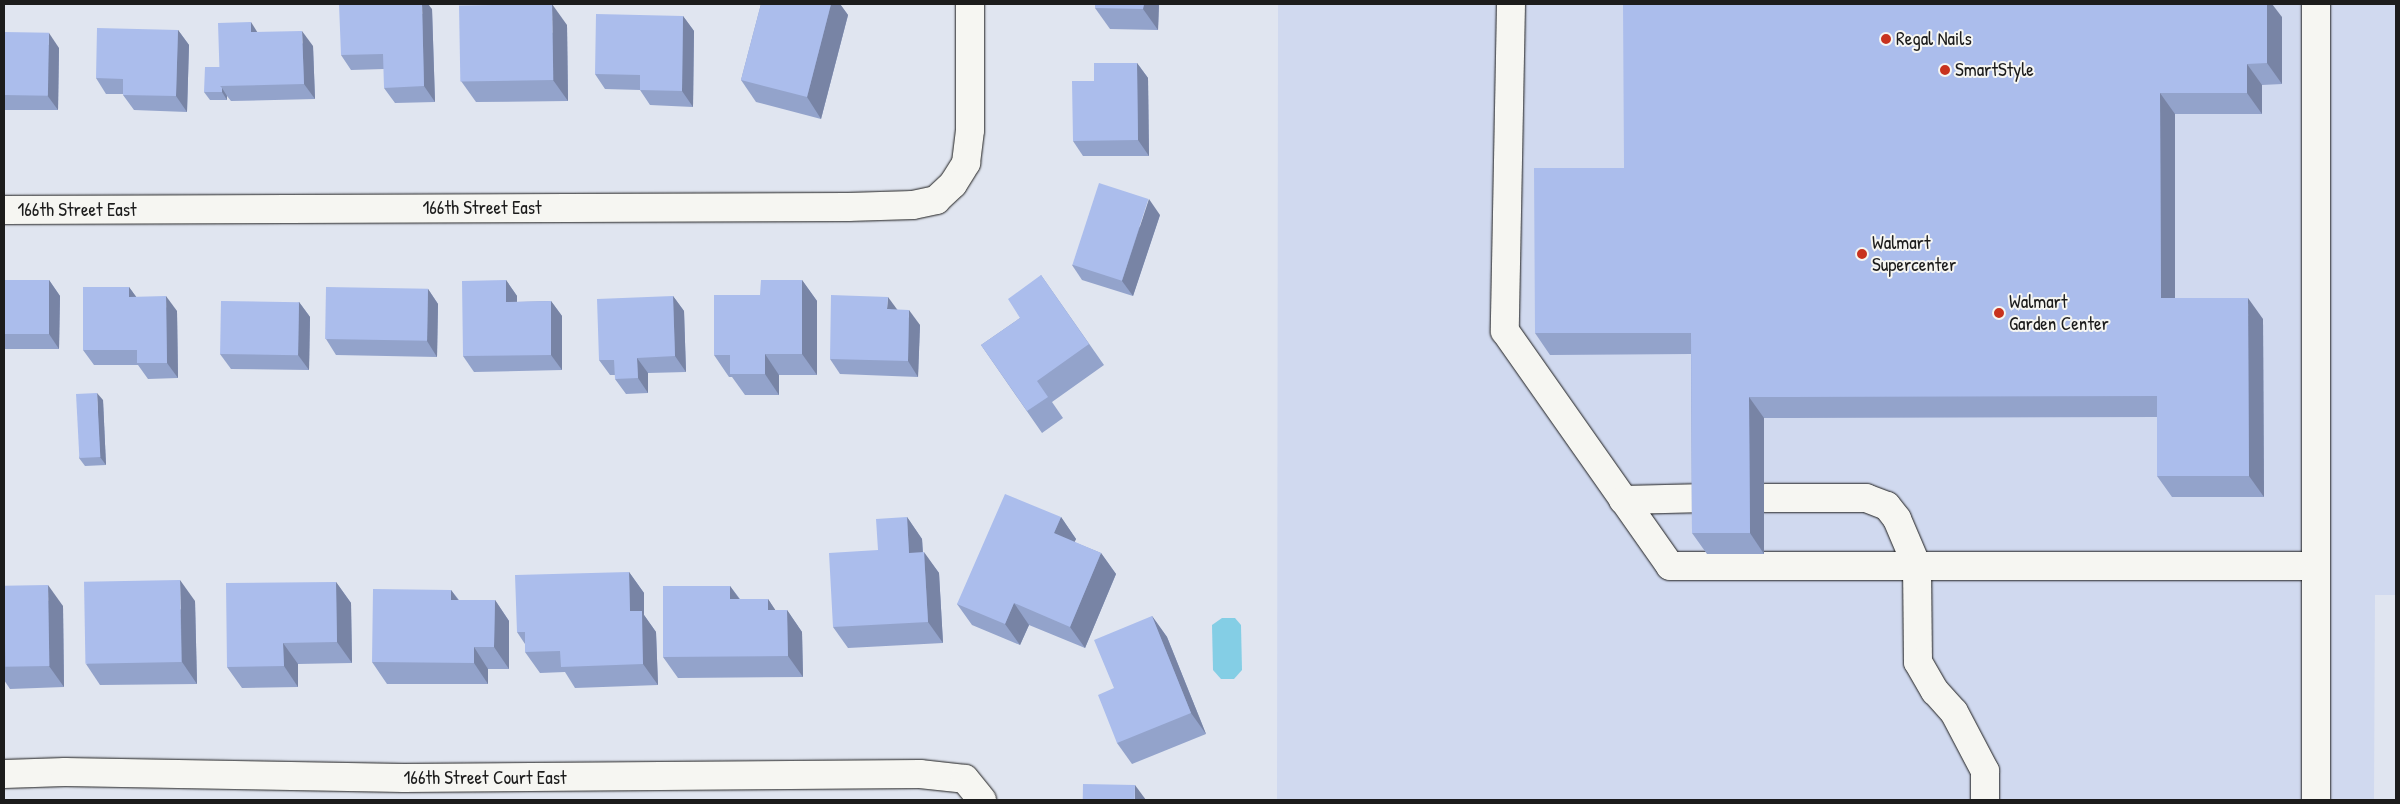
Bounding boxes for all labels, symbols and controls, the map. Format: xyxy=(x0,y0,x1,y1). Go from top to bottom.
place label: Regal Nails xyxy=(1896,28,1972,50)
marker: Regal Nails xyxy=(1880,33,1892,45)
place label: SmartStyle xyxy=(1955,59,2034,81)
marker: SmartStyle xyxy=(1939,64,1951,76)
street label: 166th Street East xyxy=(422,197,542,219)
street label: 166th Street East xyxy=(17,199,137,221)
place label: Walmart Supercenter xyxy=(1872,232,1956,276)
marker: Walmart Supercenter xyxy=(1856,248,1868,260)
place label: Walmart Garden Center xyxy=(2009,291,2109,335)
marker: Walmart Garden Center xyxy=(1993,307,2005,319)
street label: 166th Street Court East xyxy=(403,767,567,789)

